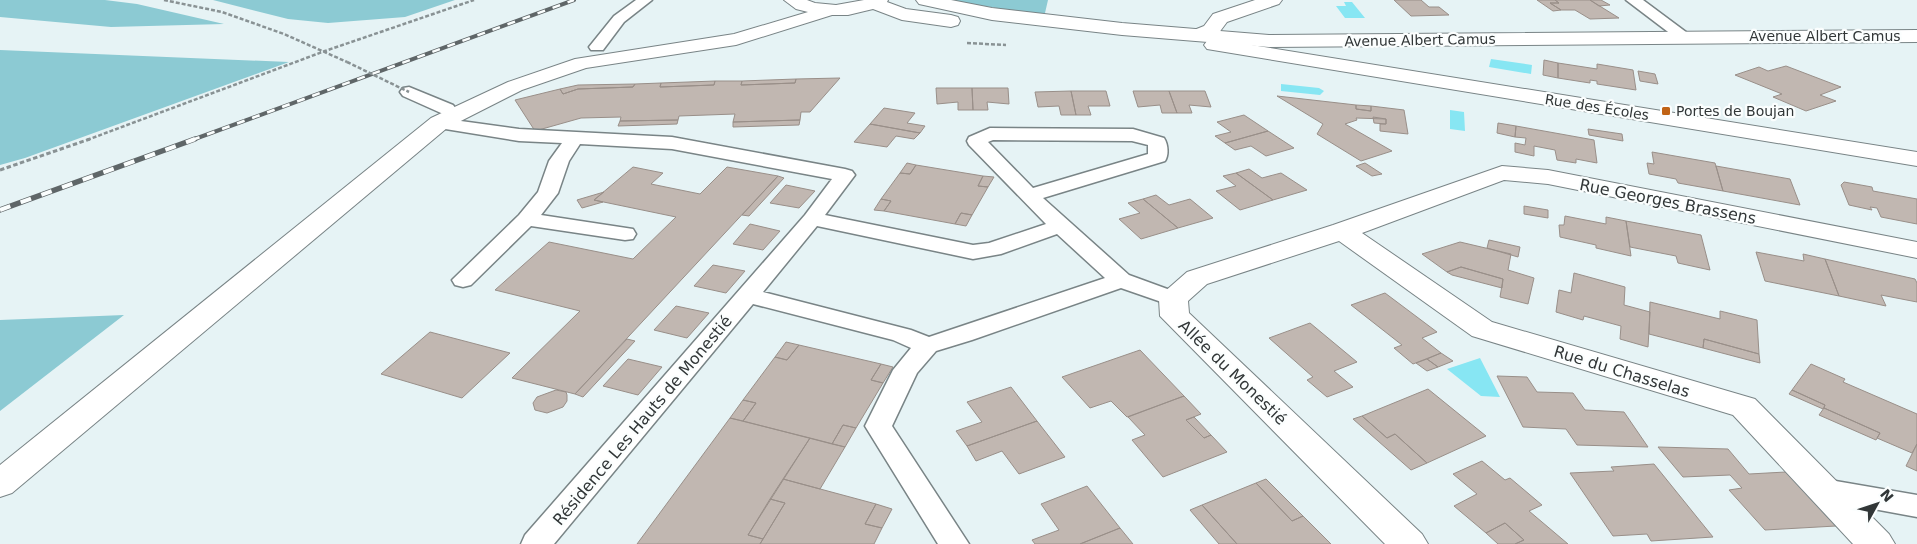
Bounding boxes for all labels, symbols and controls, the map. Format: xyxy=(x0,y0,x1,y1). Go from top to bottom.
street label: Avenue Albert Camus xyxy=(1749,28,1901,44)
street label: Avenue Albert Camus xyxy=(1344,31,1496,49)
street label: Rue des Écoles xyxy=(1544,91,1650,123)
place label: Portes de Boujan xyxy=(1676,103,1794,119)
marker: Portes de Boujan xyxy=(1660,105,1672,117)
street label: Rue Georges Brassens xyxy=(1578,175,1758,228)
street label: Résidence Les Hauts de Monestié xyxy=(549,312,736,529)
street label: Allée du Monestié xyxy=(1175,316,1290,429)
street label: Rue du Chasselas xyxy=(1552,342,1692,401)
north arrow xyxy=(1852,479,1902,529)
text: N xyxy=(1877,486,1897,505)

